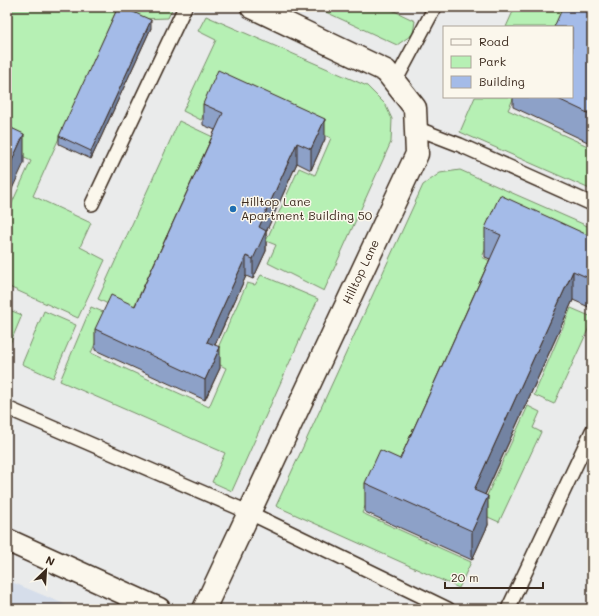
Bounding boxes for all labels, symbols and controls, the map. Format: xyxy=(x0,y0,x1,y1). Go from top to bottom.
legend xyxy=(443,26,573,98)
text: Road xyxy=(479,33,509,49)
text: Park xyxy=(479,53,506,69)
text: Building xyxy=(479,73,525,89)
place label: Hilltop Lane Apartment Building 50 xyxy=(241,193,373,223)
marker: Hilltop Lane Apartment Building 50 xyxy=(228,204,238,214)
street label: Hilltop Lane xyxy=(338,237,382,307)
north arrow xyxy=(26,550,66,590)
text: N xyxy=(43,552,57,569)
scale bar xyxy=(445,564,543,590)
text: 20 m xyxy=(451,569,479,585)

